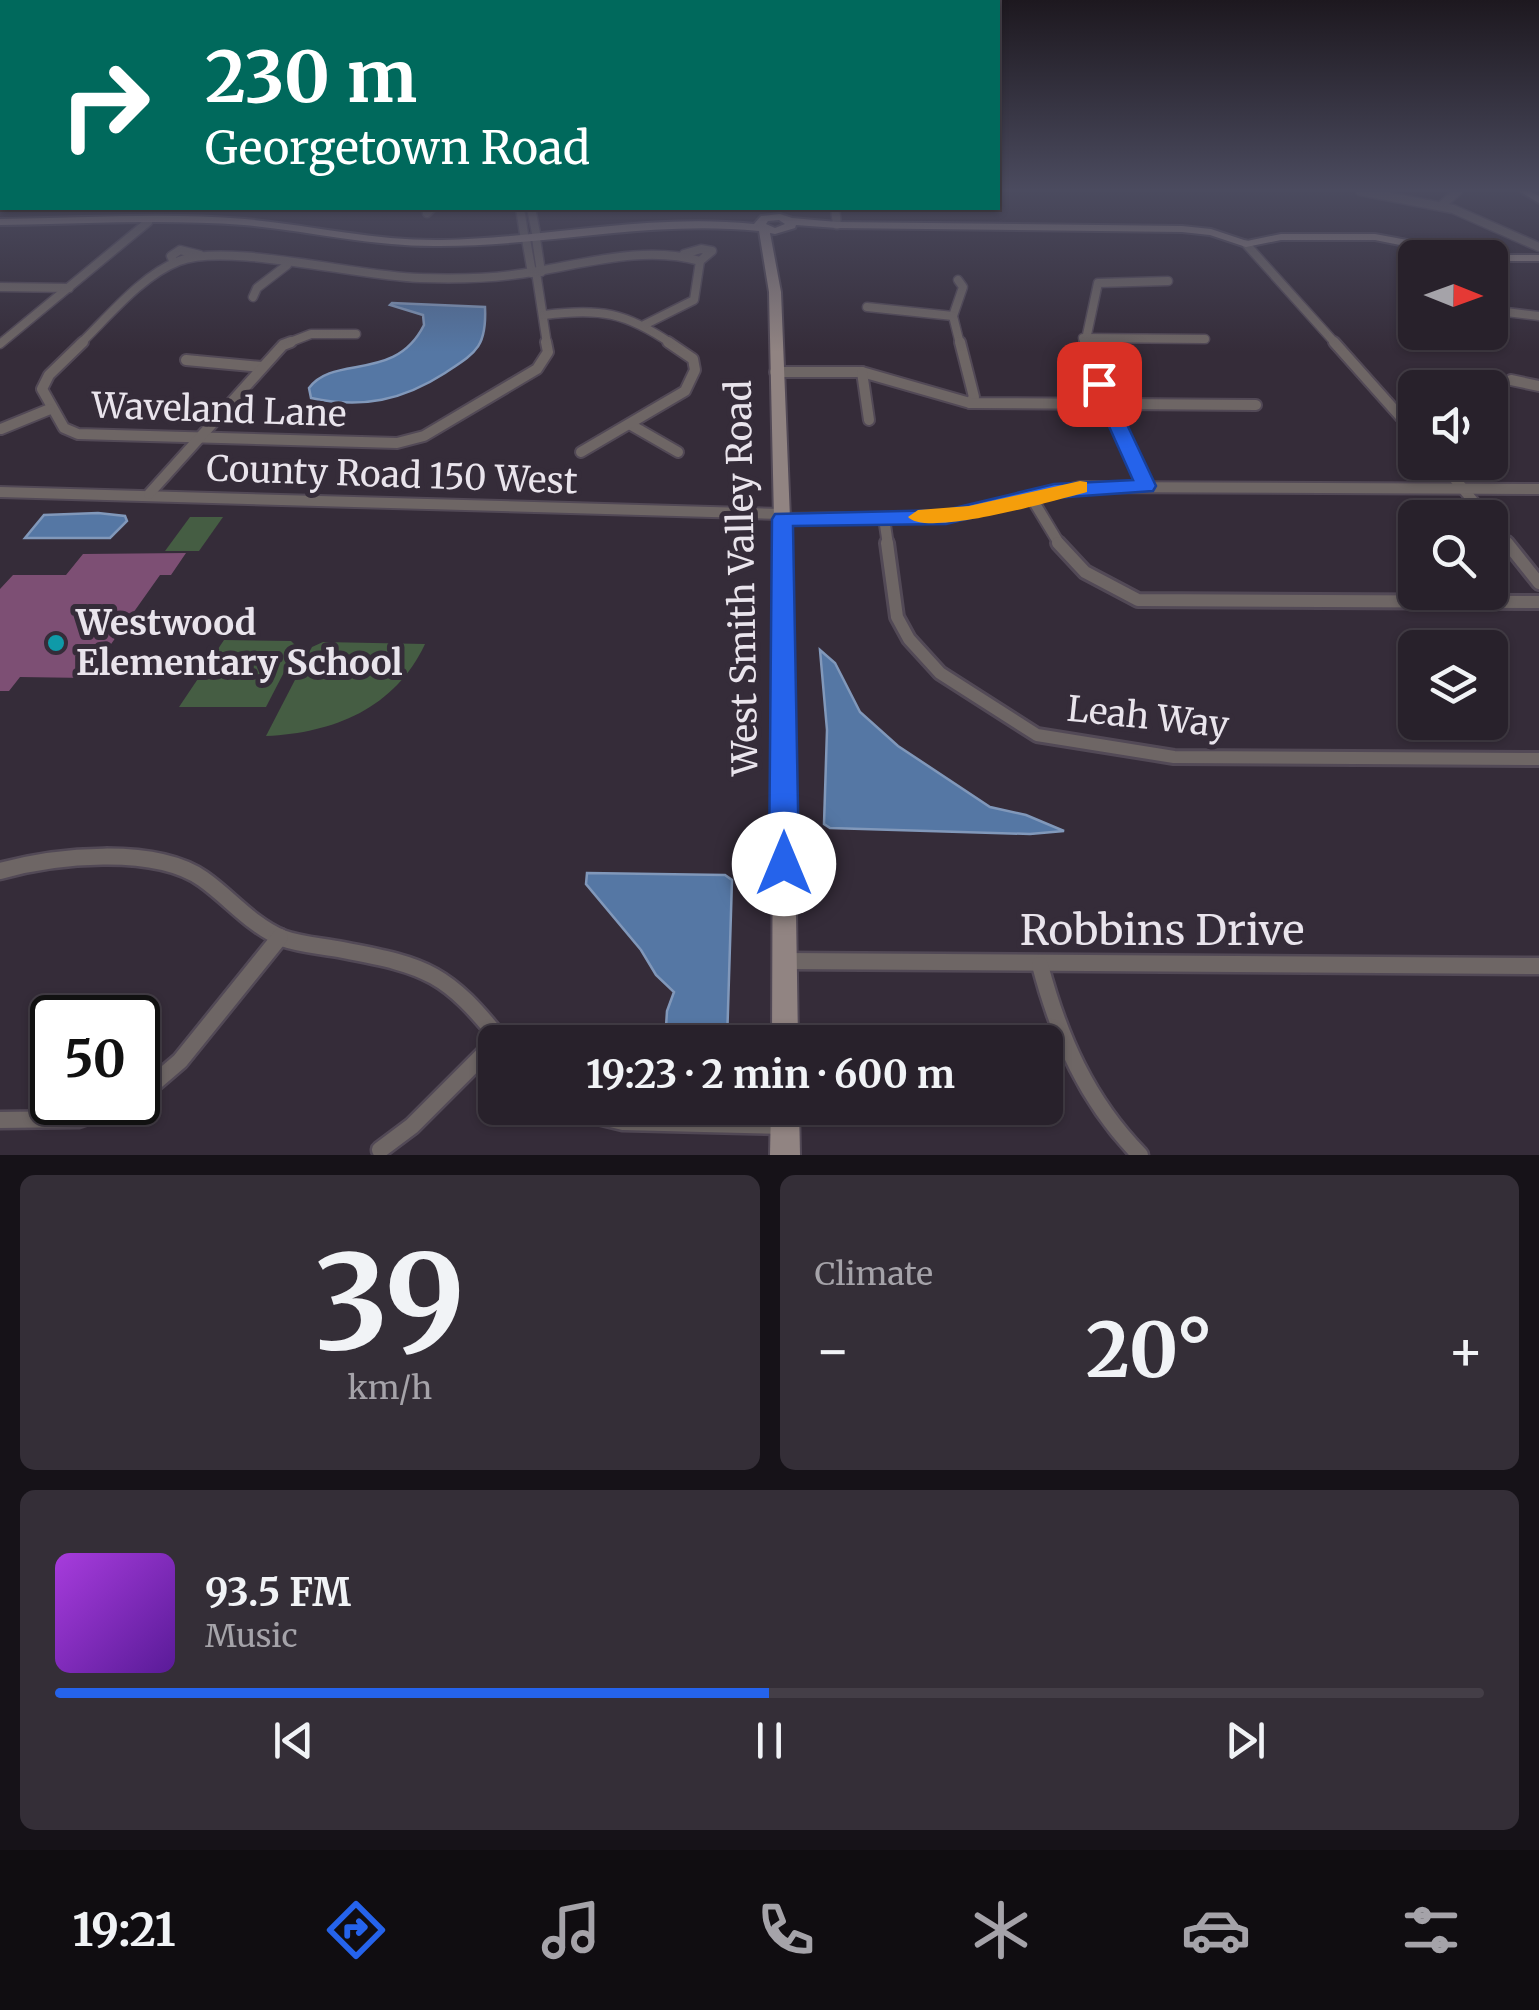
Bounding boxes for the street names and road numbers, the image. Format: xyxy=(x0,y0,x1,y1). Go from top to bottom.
street label: West Smith Valley Road xyxy=(717,380,767,777)
street label: Waveland Lane xyxy=(90,384,347,436)
street label: County Road 150 West xyxy=(206,447,579,503)
street label: Leah Way xyxy=(1065,687,1232,747)
street label: Robbins Drive xyxy=(1020,904,1304,956)

